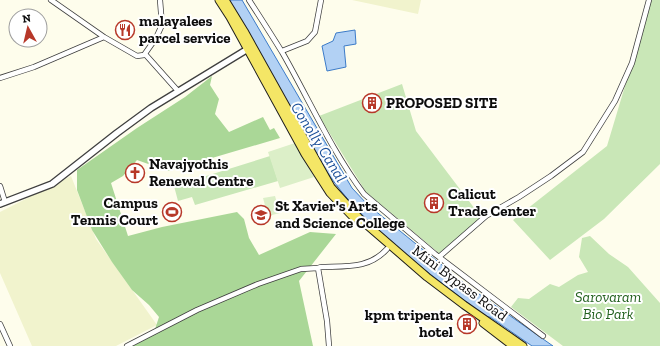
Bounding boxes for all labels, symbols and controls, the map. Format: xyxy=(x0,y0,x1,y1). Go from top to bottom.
north arrow xyxy=(8,8,48,48)
text: N xyxy=(22,11,32,26)
place label: malayalees parcel service xyxy=(139,12,231,47)
restaurant icon: malayalees parcel service xyxy=(114,19,136,41)
building icon: PROPOSED SITE xyxy=(361,92,383,114)
place label: PROPOSED SITE xyxy=(386,94,497,112)
water label: Conolly Canal xyxy=(287,98,351,186)
place label: Navajyothis Renewal Centre xyxy=(149,155,253,190)
church icon: Navajyothis Renewal Centre xyxy=(124,162,146,184)
place label: Calicut Trade Center xyxy=(448,185,537,220)
building icon: Calicut Trade Center xyxy=(423,192,445,214)
place label: Campus Tennis Court xyxy=(71,194,159,229)
place label: St Xavier's Arts and Science College xyxy=(275,197,405,232)
sports icon: Campus Tennis Court xyxy=(161,201,183,223)
school or university icon: St Xavier's Arts and Science College xyxy=(250,204,272,226)
street label: Mini Bypass Road xyxy=(409,241,512,325)
park label: Sarovaram Bio Park xyxy=(575,288,641,323)
place label: kpm tripenta hotel xyxy=(365,306,453,341)
building icon: kpm tripenta hotel xyxy=(456,313,478,335)

